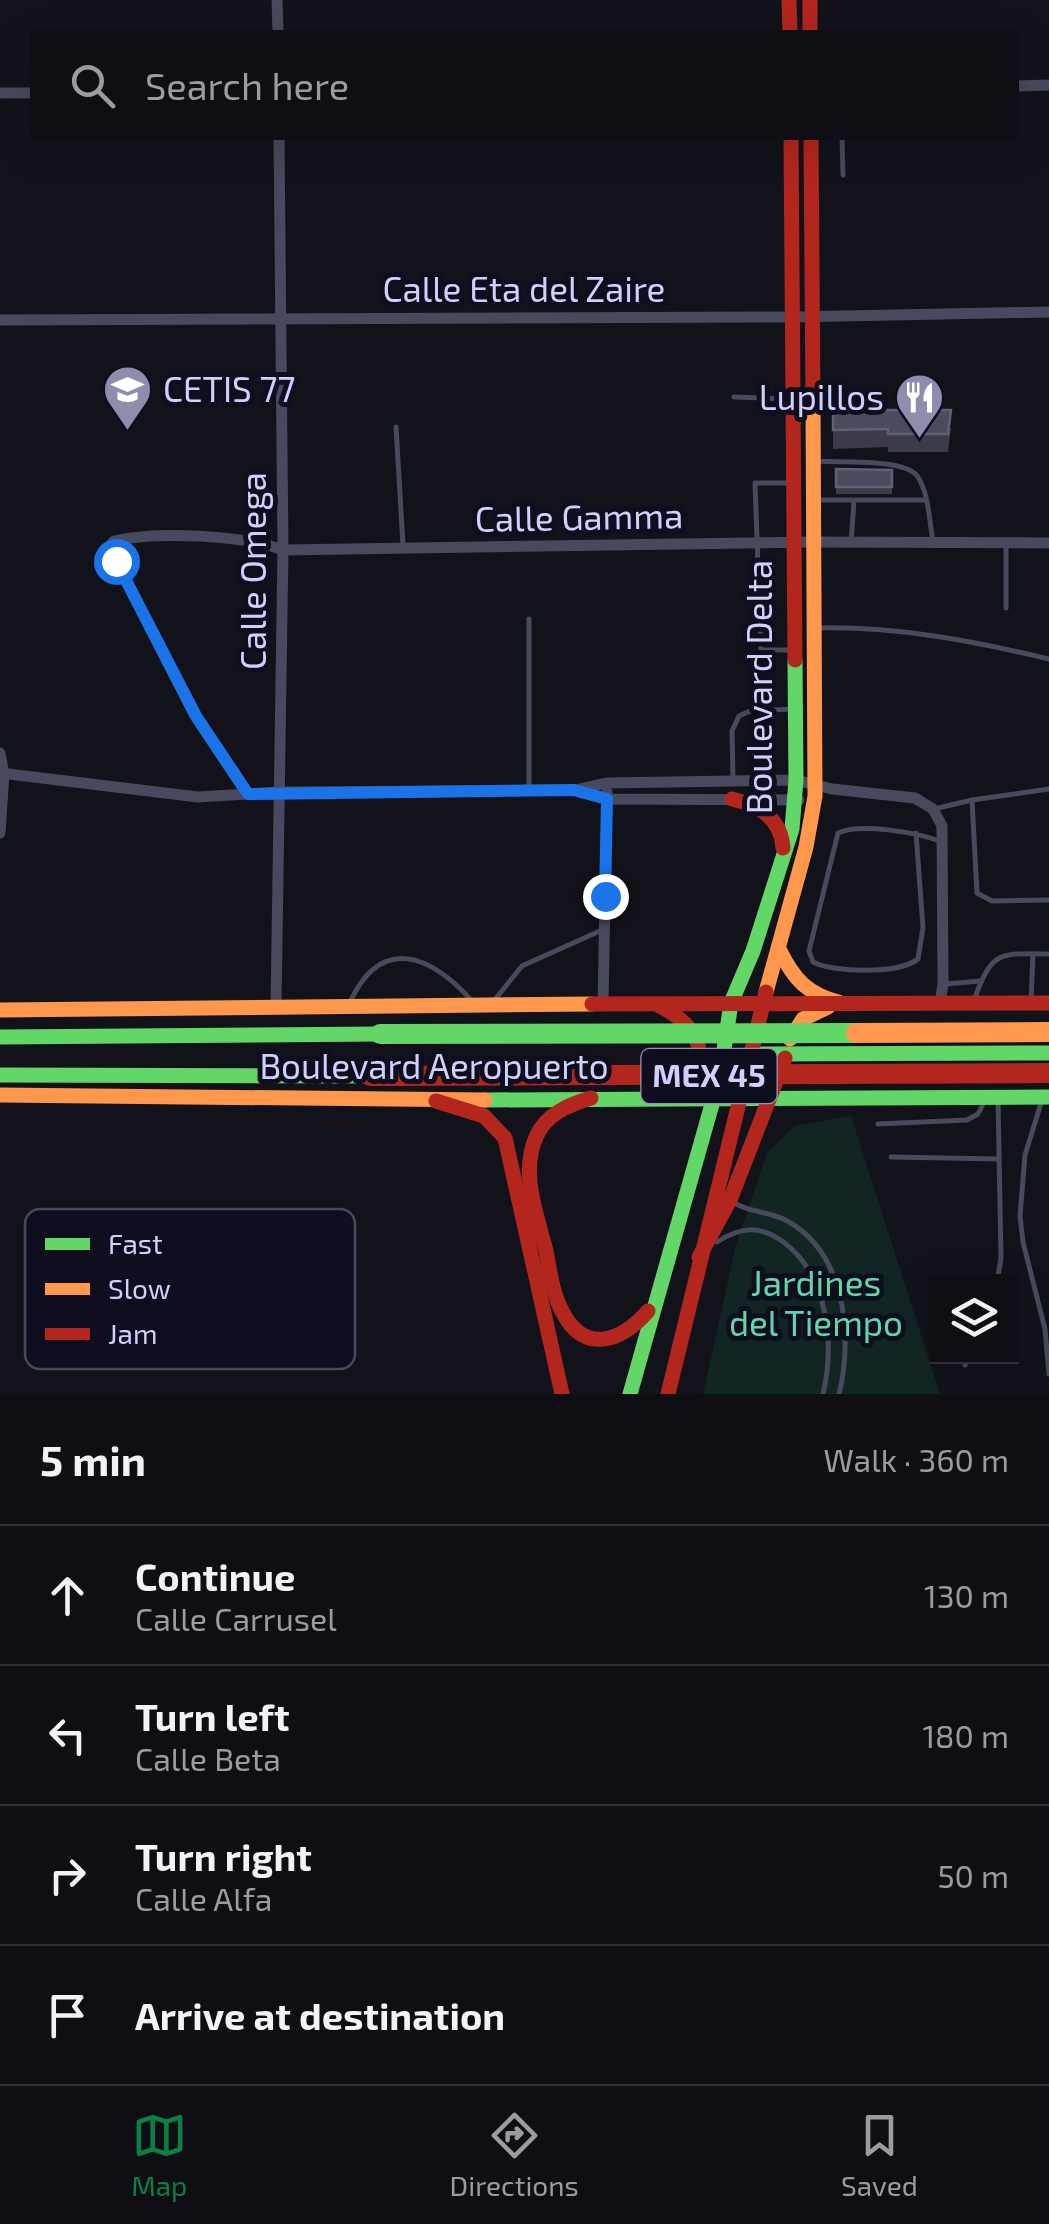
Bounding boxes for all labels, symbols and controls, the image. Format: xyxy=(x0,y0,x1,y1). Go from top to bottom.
search box xyxy=(30,30,1019,140)
icon: search xyxy=(65,58,120,113)
text: Search here xyxy=(145,62,349,108)
street label: Calle Eta del Zaire xyxy=(383,267,665,309)
school or university icon: CETIS 77 xyxy=(102,364,154,432)
place label: CETIS 77 xyxy=(163,367,295,409)
restaurant icon: Lupillos xyxy=(893,372,945,440)
place label: Lupillos xyxy=(759,375,884,417)
street label: Calle Omega xyxy=(231,472,273,670)
street label: Calle Gamma xyxy=(474,493,683,539)
route start xyxy=(94,539,140,585)
street label: Boulevard Delta xyxy=(737,560,779,814)
route end xyxy=(583,874,629,920)
street label: Boulevard Aeropuerto xyxy=(259,1044,609,1086)
road number: MEX 45 xyxy=(642,1049,776,1103)
legend xyxy=(25,1209,355,1369)
text: Fast xyxy=(108,1226,163,1260)
park label: Jardines del Tiempo xyxy=(729,1261,903,1343)
text: Slow xyxy=(108,1271,171,1305)
map controls xyxy=(929,1274,1019,1364)
button: layers xyxy=(929,1274,1019,1364)
text: Jam xyxy=(108,1316,157,1350)
text: 5 min xyxy=(40,1434,146,1484)
text: Walk · 360 m xyxy=(824,1440,1009,1478)
text: Continue xyxy=(135,1553,295,1599)
icon: ahead xyxy=(40,1568,95,1623)
text: 130 m xyxy=(924,1576,1009,1614)
text: Calle Carrusel xyxy=(135,1599,337,1637)
text: Turn left xyxy=(135,1693,290,1739)
icon: left xyxy=(40,1708,95,1763)
text: 180 m xyxy=(922,1716,1009,1754)
text: Calle Beta xyxy=(135,1739,281,1777)
text: Turn right xyxy=(135,1833,312,1879)
icon: right xyxy=(40,1848,95,1903)
text: 50 m xyxy=(937,1856,1009,1894)
text: Calle Alfa xyxy=(135,1879,272,1917)
icon: arrive xyxy=(40,1988,95,2043)
text: Arrive at destination xyxy=(135,1992,505,2038)
tab: Map xyxy=(131,2108,187,2202)
tab: Directions xyxy=(450,2108,579,2202)
tab: Saved xyxy=(841,2108,918,2202)

